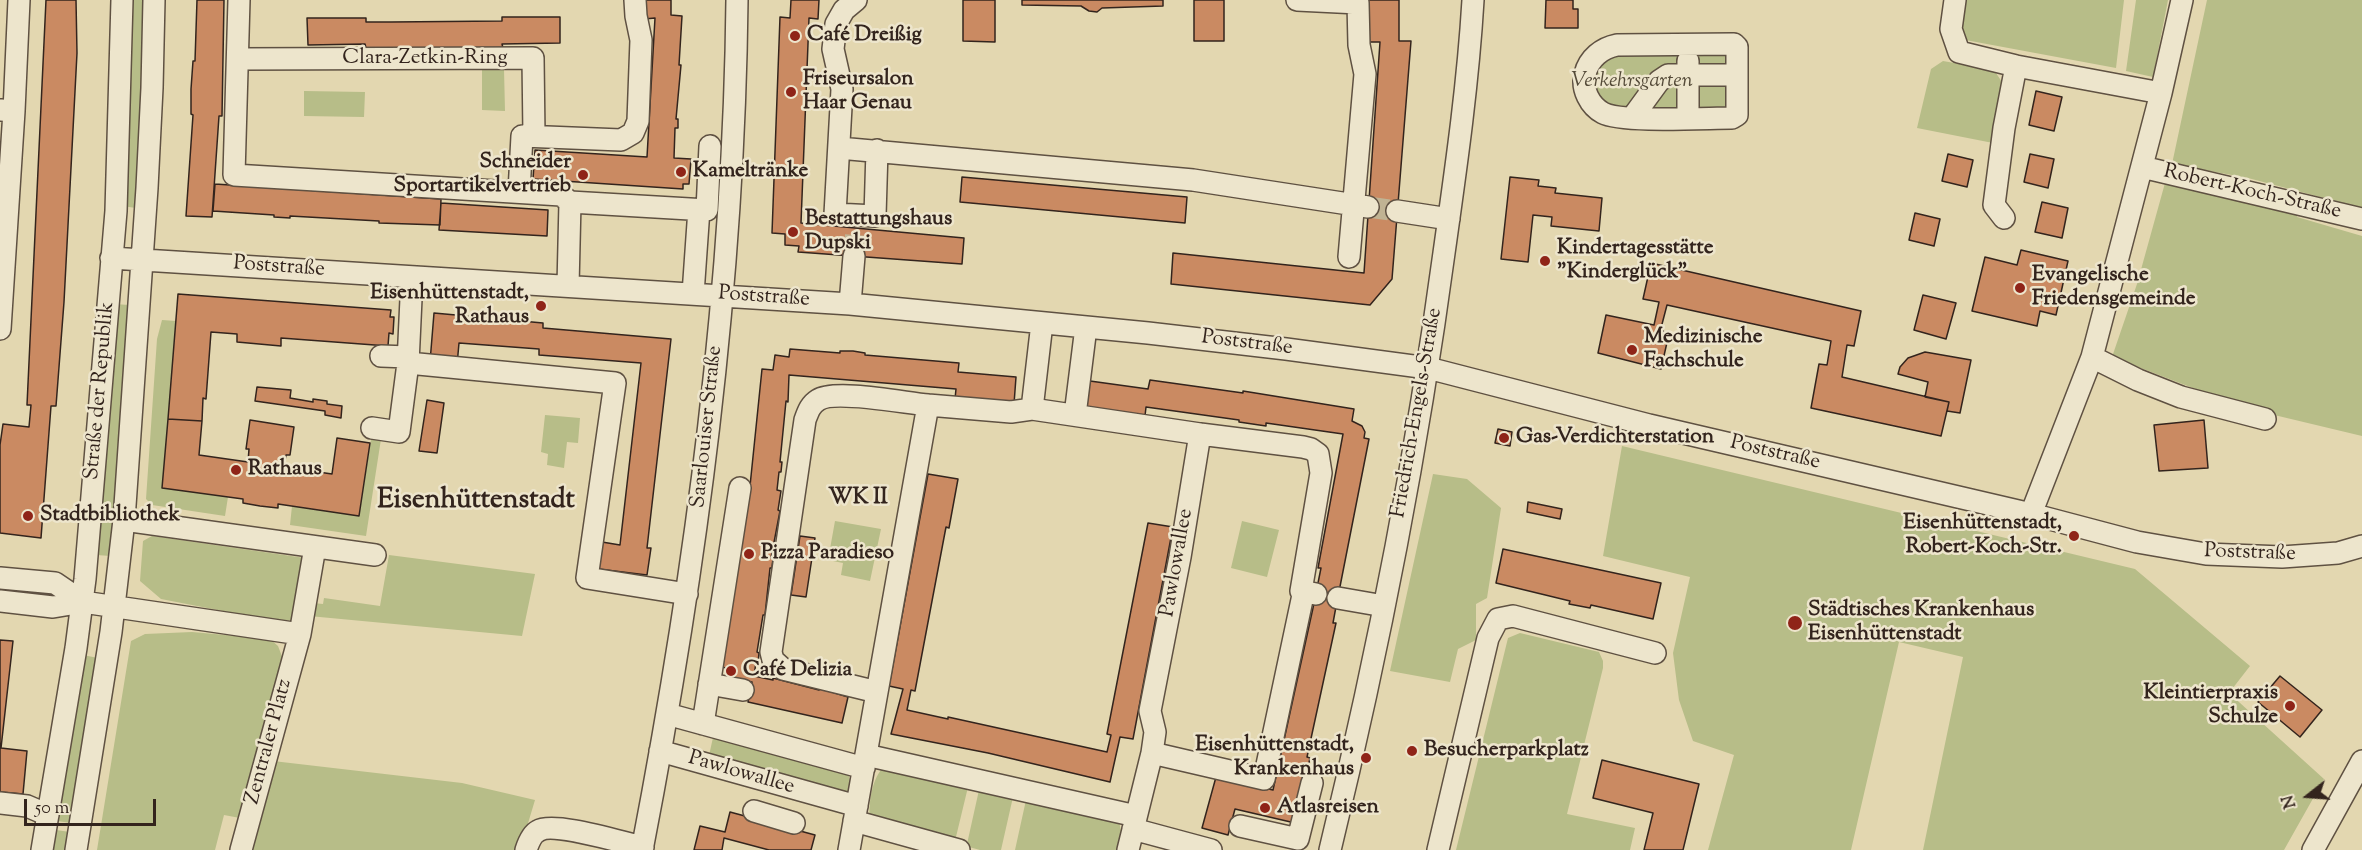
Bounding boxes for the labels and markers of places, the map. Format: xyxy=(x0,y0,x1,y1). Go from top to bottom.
place label: Café Dreißig xyxy=(807,23,922,49)
marker: Café Dreißig xyxy=(788,29,802,43)
place label: Friseursalon Haar Genau xyxy=(803,67,914,117)
marker: Friseursalon Haar Genau xyxy=(784,85,798,99)
place label: Schneider Sportartikelvertrieb xyxy=(393,150,571,200)
place label: Kameltränke xyxy=(693,159,808,185)
marker: Kameltränke xyxy=(674,165,688,179)
marker: Schneider Sportartikelvertrieb xyxy=(576,168,590,182)
place label: Bestattungshaus Dupski xyxy=(805,207,952,257)
marker: Bestattungshaus Dupski xyxy=(786,225,800,239)
place label: Kindertagesstätte "Kinderglück" xyxy=(1557,236,1713,286)
marker: Kindertagesstätte "Kinderglück" xyxy=(1538,254,1552,268)
place label: Evangelische Friedensgemeinde xyxy=(2032,263,2195,313)
place label: Eisenhüttenstadt, Rathaus xyxy=(370,281,529,331)
marker: Evangelische Friedensgemeinde xyxy=(2013,281,2027,295)
marker: Eisenhüttenstadt, Rathaus xyxy=(534,299,548,313)
place label: Medizinische Fachschule xyxy=(1644,325,1762,375)
marker: Medizinische Fachschule xyxy=(1625,343,1639,357)
place label: Gas-Verdichterstation xyxy=(1516,425,1714,451)
marker: Gas-Verdichterstation xyxy=(1497,431,1511,445)
place label: Rathaus xyxy=(248,457,322,483)
marker: Rathaus xyxy=(229,463,243,477)
place label: Stadtbibliothek xyxy=(40,503,180,529)
marker: Stadtbibliothek xyxy=(21,509,35,523)
place label: Eisenhüttenstadt, Robert-Koch-Str. xyxy=(1903,511,2062,561)
marker: Eisenhüttenstadt, Robert-Koch-Str. xyxy=(2067,529,2081,543)
place label: Pizza Paradieso xyxy=(761,541,894,567)
marker: Pizza Paradieso xyxy=(742,547,756,561)
place label: Städtisches Krankenhaus Eisenhüttenstadt xyxy=(1808,598,2034,648)
marker: Städtisches Krankenhaus Eisenhüttenstadt xyxy=(1786,614,1804,632)
place label: Café Delizia xyxy=(743,658,852,684)
marker: Café Delizia xyxy=(724,664,738,678)
place label: Kleintierpraxis Schulze xyxy=(2144,681,2278,731)
marker: Kleintierpraxis Schulze xyxy=(2283,699,2297,713)
place label: Eisenhüttenstadt, Krankenhaus xyxy=(1195,733,1354,783)
place label: Besucherparkplatz xyxy=(1424,738,1589,764)
marker: Besucherparkplatz xyxy=(1405,744,1419,758)
marker: Eisenhüttenstadt, Krankenhaus xyxy=(1359,751,1373,765)
place label: Atlasreisen xyxy=(1277,795,1379,821)
marker: Atlasreisen xyxy=(1258,801,1272,815)

